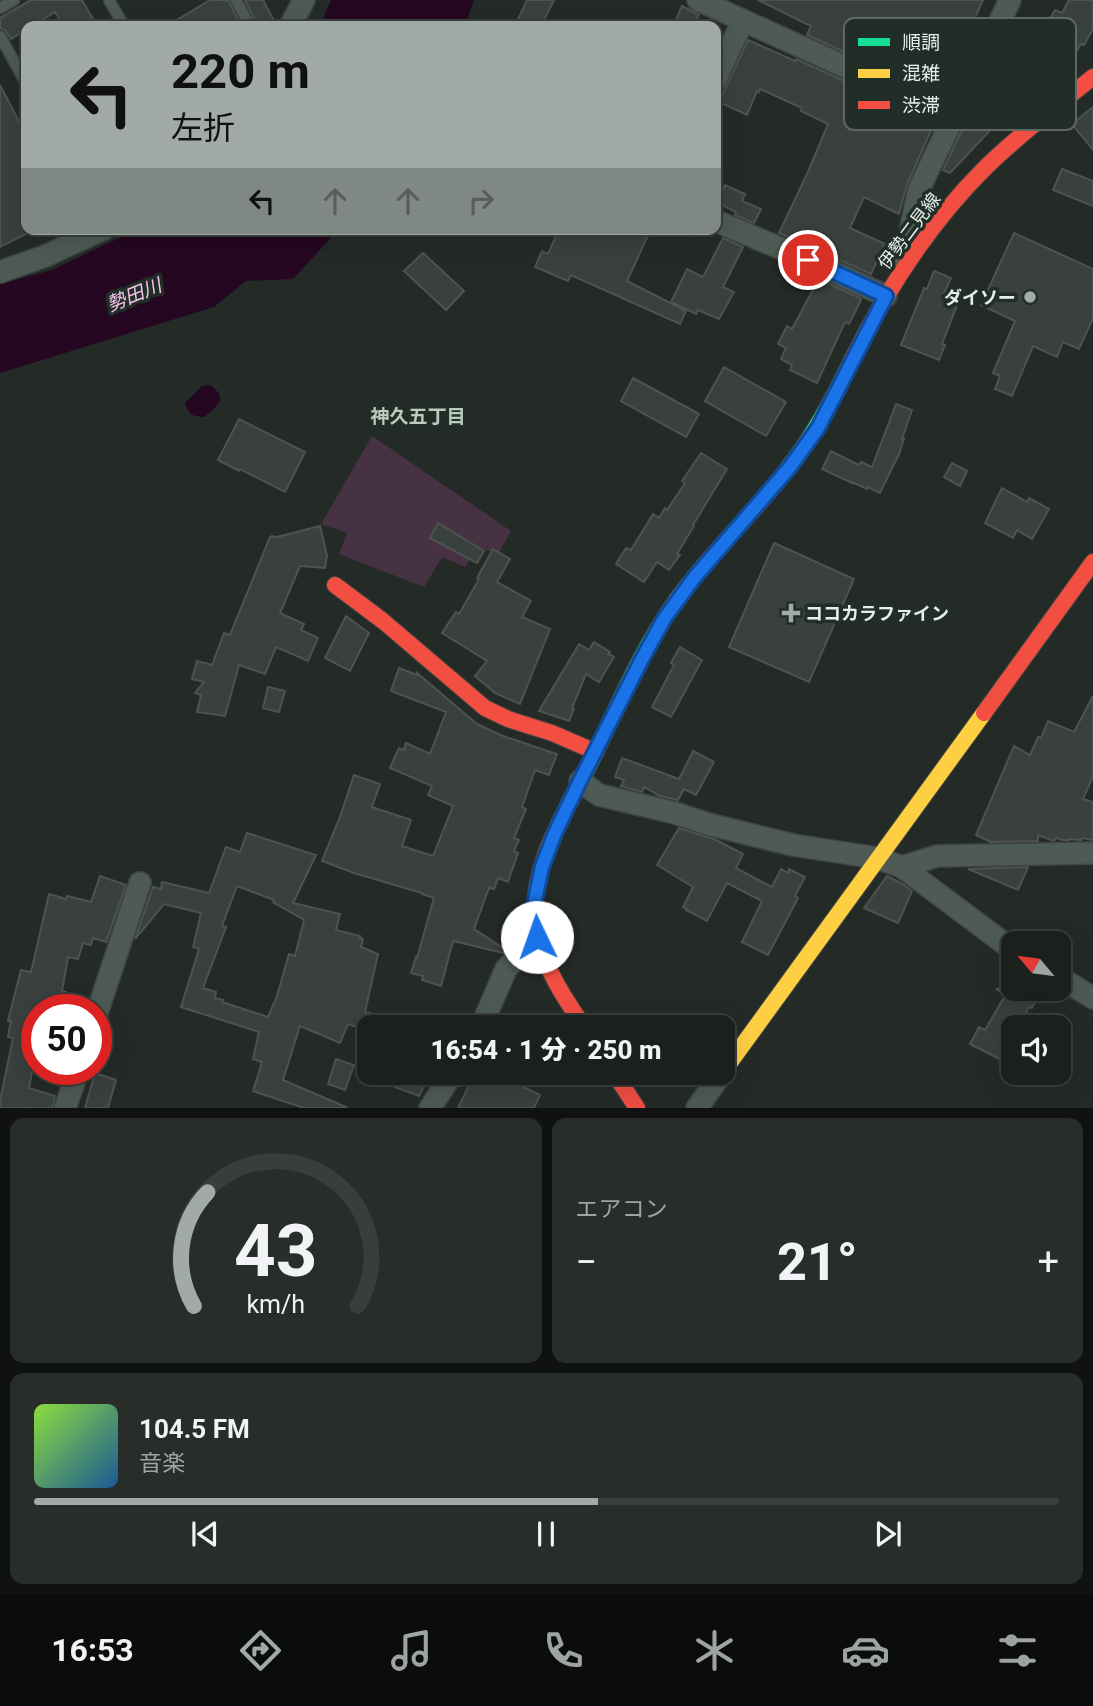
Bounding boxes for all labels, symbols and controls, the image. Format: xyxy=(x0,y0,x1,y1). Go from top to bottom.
legend xyxy=(844,18,1076,130)
text: 順調 xyxy=(902,31,940,54)
text: 220 m xyxy=(171,43,310,100)
icon: left xyxy=(56,49,147,140)
text: 混雑 xyxy=(902,62,940,85)
text: 渋滞 xyxy=(902,94,940,117)
text: 左折 xyxy=(171,109,235,147)
icon: left xyxy=(243,182,281,220)
icon: ahead xyxy=(316,182,354,220)
icon: ahead xyxy=(389,182,427,220)
icon: right xyxy=(462,182,500,220)
street label: 伊勢二見線 xyxy=(874,189,944,273)
pin xyxy=(778,230,838,290)
icon: arrive xyxy=(789,241,827,279)
water label: 勢田川 xyxy=(103,273,167,316)
place label: ダイソー xyxy=(944,287,1016,308)
marker: ダイソー xyxy=(1022,289,1038,305)
district label: 神久五丁目 xyxy=(370,405,466,428)
place label: ココカラファイン xyxy=(805,603,949,624)
marker: ココカラファイン xyxy=(783,605,799,621)
position arrow xyxy=(500,900,574,974)
north arrow xyxy=(1001,931,1071,1001)
map controls xyxy=(1001,931,1071,1085)
speed limit sign: 50 xyxy=(21,994,112,1085)
button: sound xyxy=(1001,1015,1071,1085)
text: 16:54 · 1 分 · 250 m xyxy=(430,1035,662,1065)
text: エアコン xyxy=(576,1196,668,1223)
text: 43 xyxy=(234,1209,318,1295)
text: 21° xyxy=(777,1232,858,1293)
text: − xyxy=(576,1240,597,1284)
text: + xyxy=(1037,1240,1059,1284)
text: km/h xyxy=(246,1290,305,1319)
text: 104.5 FM xyxy=(139,1414,250,1444)
text: 音楽 xyxy=(139,1450,185,1477)
icon: previous xyxy=(186,1515,224,1553)
icon: pause xyxy=(527,1515,565,1553)
icon: next xyxy=(869,1515,907,1553)
icon: directions xyxy=(236,1626,285,1675)
icon: music xyxy=(387,1626,436,1675)
icon: phone xyxy=(539,1626,588,1675)
icon: climate xyxy=(690,1626,739,1675)
icon: car xyxy=(841,1626,890,1675)
icon: filters xyxy=(993,1626,1042,1675)
text: 16:53 xyxy=(51,1631,134,1669)

